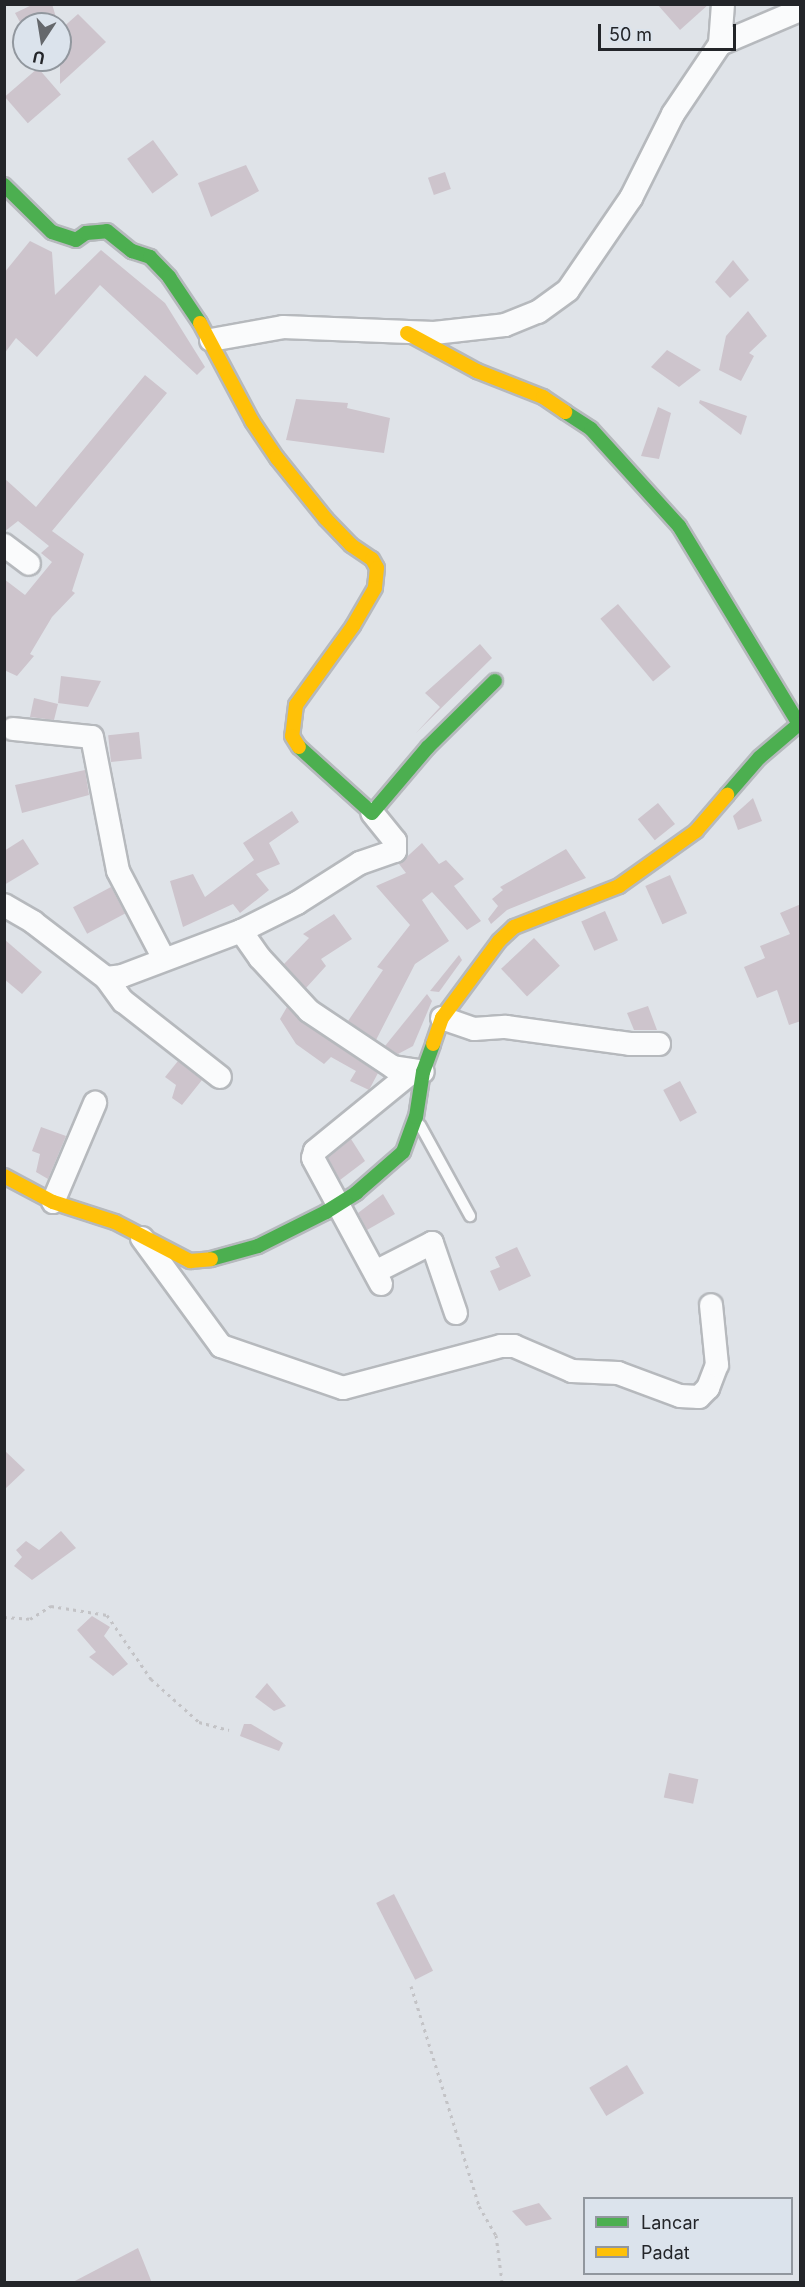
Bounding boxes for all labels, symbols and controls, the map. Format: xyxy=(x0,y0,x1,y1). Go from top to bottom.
north arrow xyxy=(12,12,72,72)
scale bar xyxy=(601,12,739,50)
text: 50 m xyxy=(609,24,652,45)
text: U xyxy=(31,47,46,69)
legend xyxy=(583,2197,793,2275)
text: Lancar xyxy=(641,2212,699,2233)
text: Padat xyxy=(641,2242,690,2263)

